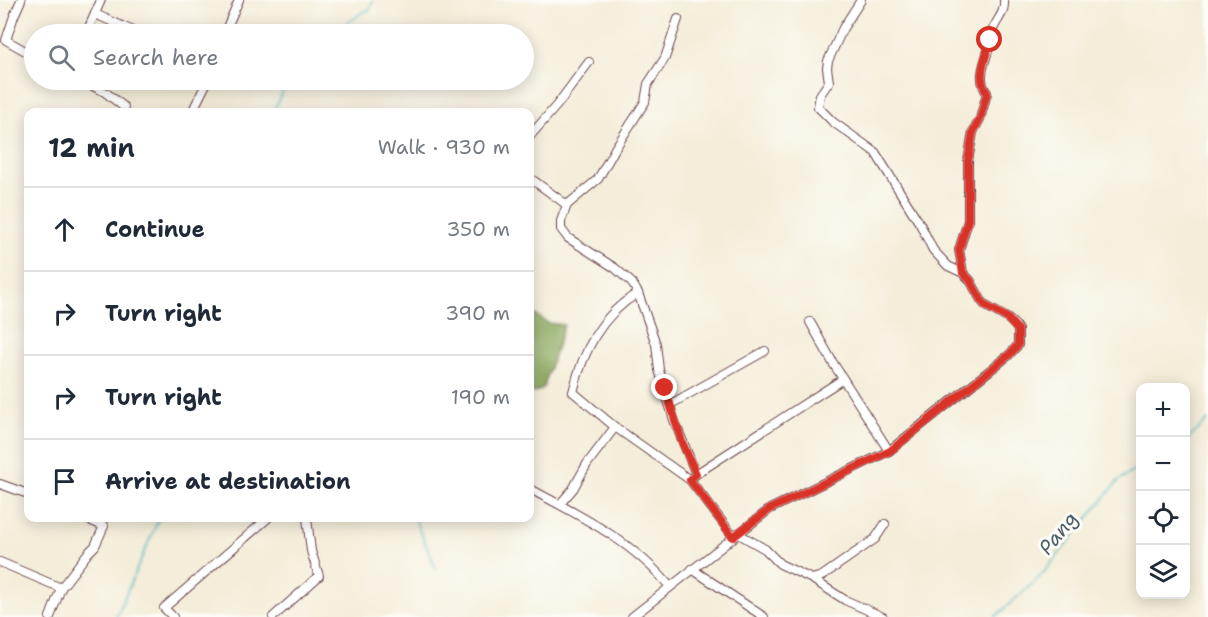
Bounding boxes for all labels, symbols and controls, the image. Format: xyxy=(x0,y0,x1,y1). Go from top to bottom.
search box xyxy=(24,24,534,90)
route start xyxy=(976,26,1002,52)
icon: search xyxy=(45,41,78,74)
text: Search here xyxy=(93,43,219,72)
text: 12 min xyxy=(48,130,135,165)
text: Walk · 930 m xyxy=(378,134,510,160)
icon: ahead xyxy=(48,213,81,246)
text: Continue xyxy=(105,215,205,244)
text: 350 m xyxy=(446,216,510,242)
icon: right xyxy=(48,297,81,330)
text: Turn right xyxy=(105,299,222,328)
text: 390 m xyxy=(445,300,510,326)
route end xyxy=(651,374,677,400)
icon: right xyxy=(48,381,81,414)
text: Turn right xyxy=(105,383,222,412)
map controls xyxy=(1136,383,1190,599)
button: + xyxy=(1136,383,1190,437)
text: 190 m xyxy=(451,384,510,410)
button: − xyxy=(1136,437,1190,491)
icon: arrive xyxy=(48,465,81,498)
text: Arrive at destination xyxy=(105,467,351,496)
button: locate xyxy=(1136,491,1190,545)
water label: Pang xyxy=(1033,506,1083,560)
button: layers xyxy=(1136,545,1190,599)

